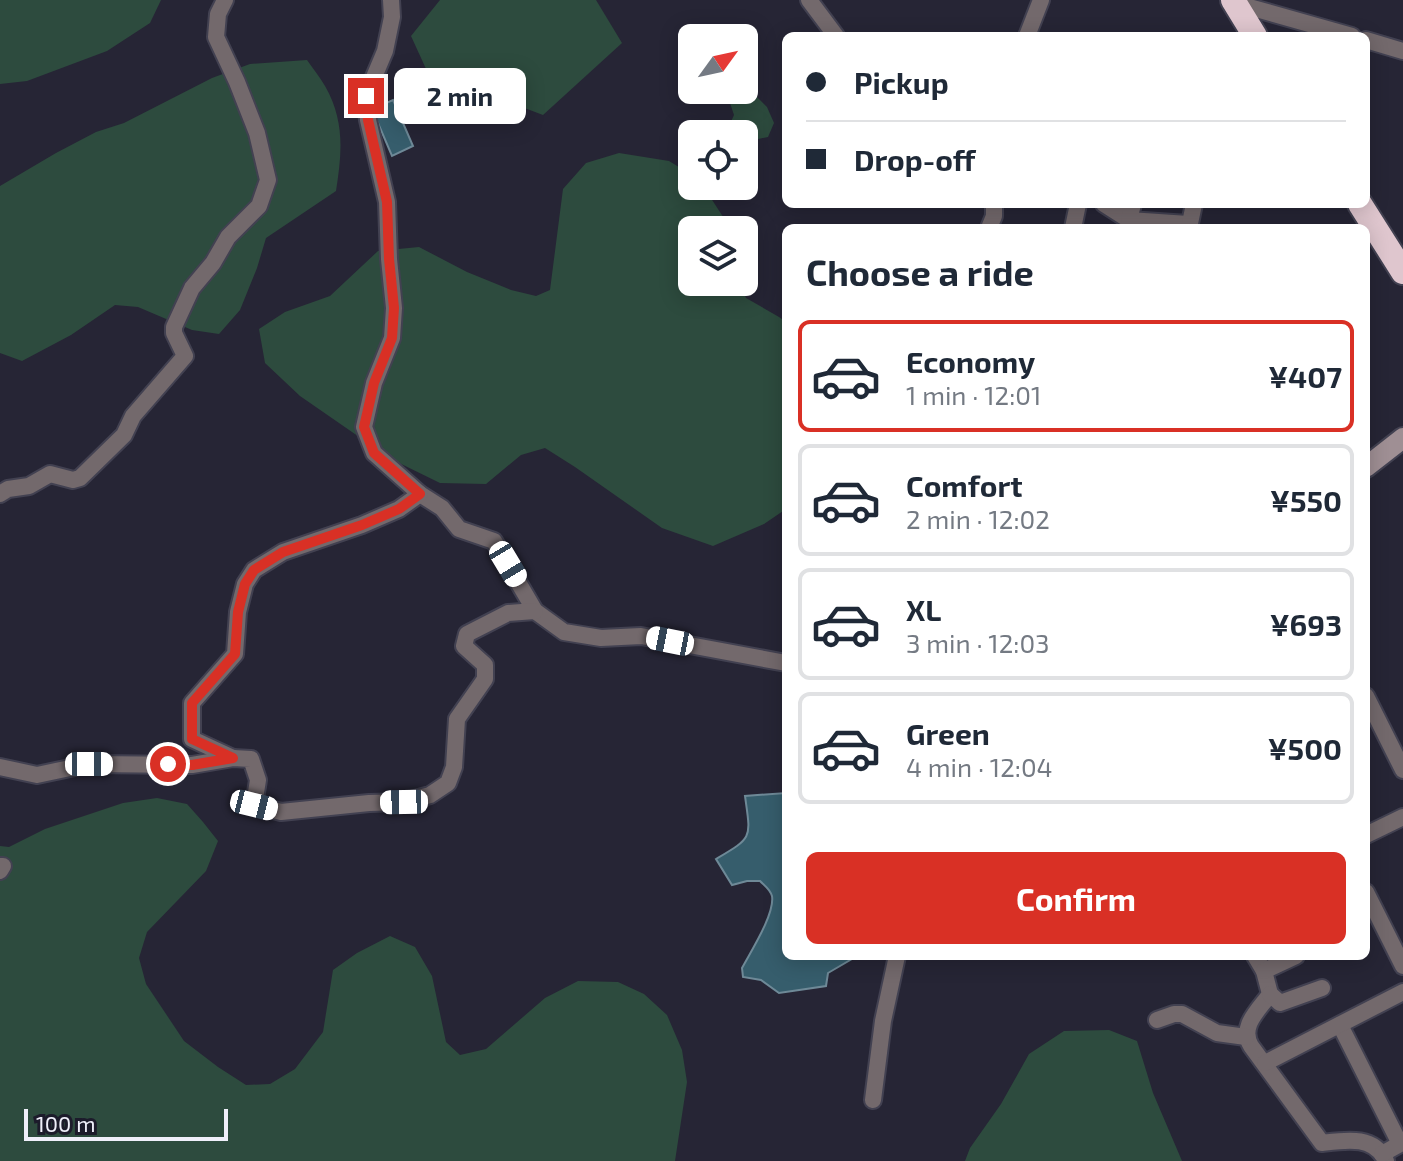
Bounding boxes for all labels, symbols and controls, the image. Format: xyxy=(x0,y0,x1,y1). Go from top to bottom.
north arrow xyxy=(678,24,758,104)
map controls xyxy=(678,24,758,296)
text: Pickup xyxy=(854,64,949,100)
callout: 2 min xyxy=(394,68,526,124)
route end xyxy=(348,78,384,114)
text: 2 min xyxy=(427,80,493,111)
button: locate xyxy=(678,120,758,200)
text: Drop-off xyxy=(854,141,976,177)
button: layers xyxy=(678,216,758,296)
text: Choose a ride xyxy=(806,250,1034,293)
icon: car xyxy=(810,340,882,412)
text: Economy xyxy=(906,343,1035,379)
text: ¥407 xyxy=(1268,358,1342,394)
text: 1 min · 12:01 xyxy=(906,379,1041,410)
icon: car xyxy=(810,464,882,536)
text: Comfort xyxy=(906,467,1023,503)
text: ¥550 xyxy=(1270,482,1342,518)
text: 2 min · 12:02 xyxy=(906,503,1050,534)
car xyxy=(485,537,531,591)
icon: car xyxy=(810,588,882,660)
text: XL xyxy=(906,591,941,627)
text: ¥693 xyxy=(1270,606,1342,642)
car xyxy=(644,625,696,657)
text: 3 min · 12:03 xyxy=(906,627,1050,658)
icon: car xyxy=(810,712,882,784)
text: Green xyxy=(906,715,990,751)
text: ¥500 xyxy=(1268,730,1342,766)
route start xyxy=(150,746,186,782)
text: 4 min · 12:04 xyxy=(906,751,1053,782)
car xyxy=(65,752,113,776)
car xyxy=(228,788,280,822)
car xyxy=(380,790,428,814)
button: Confirm xyxy=(806,852,1346,944)
scale bar xyxy=(24,1105,228,1141)
text: 100 m xyxy=(36,1110,95,1136)

